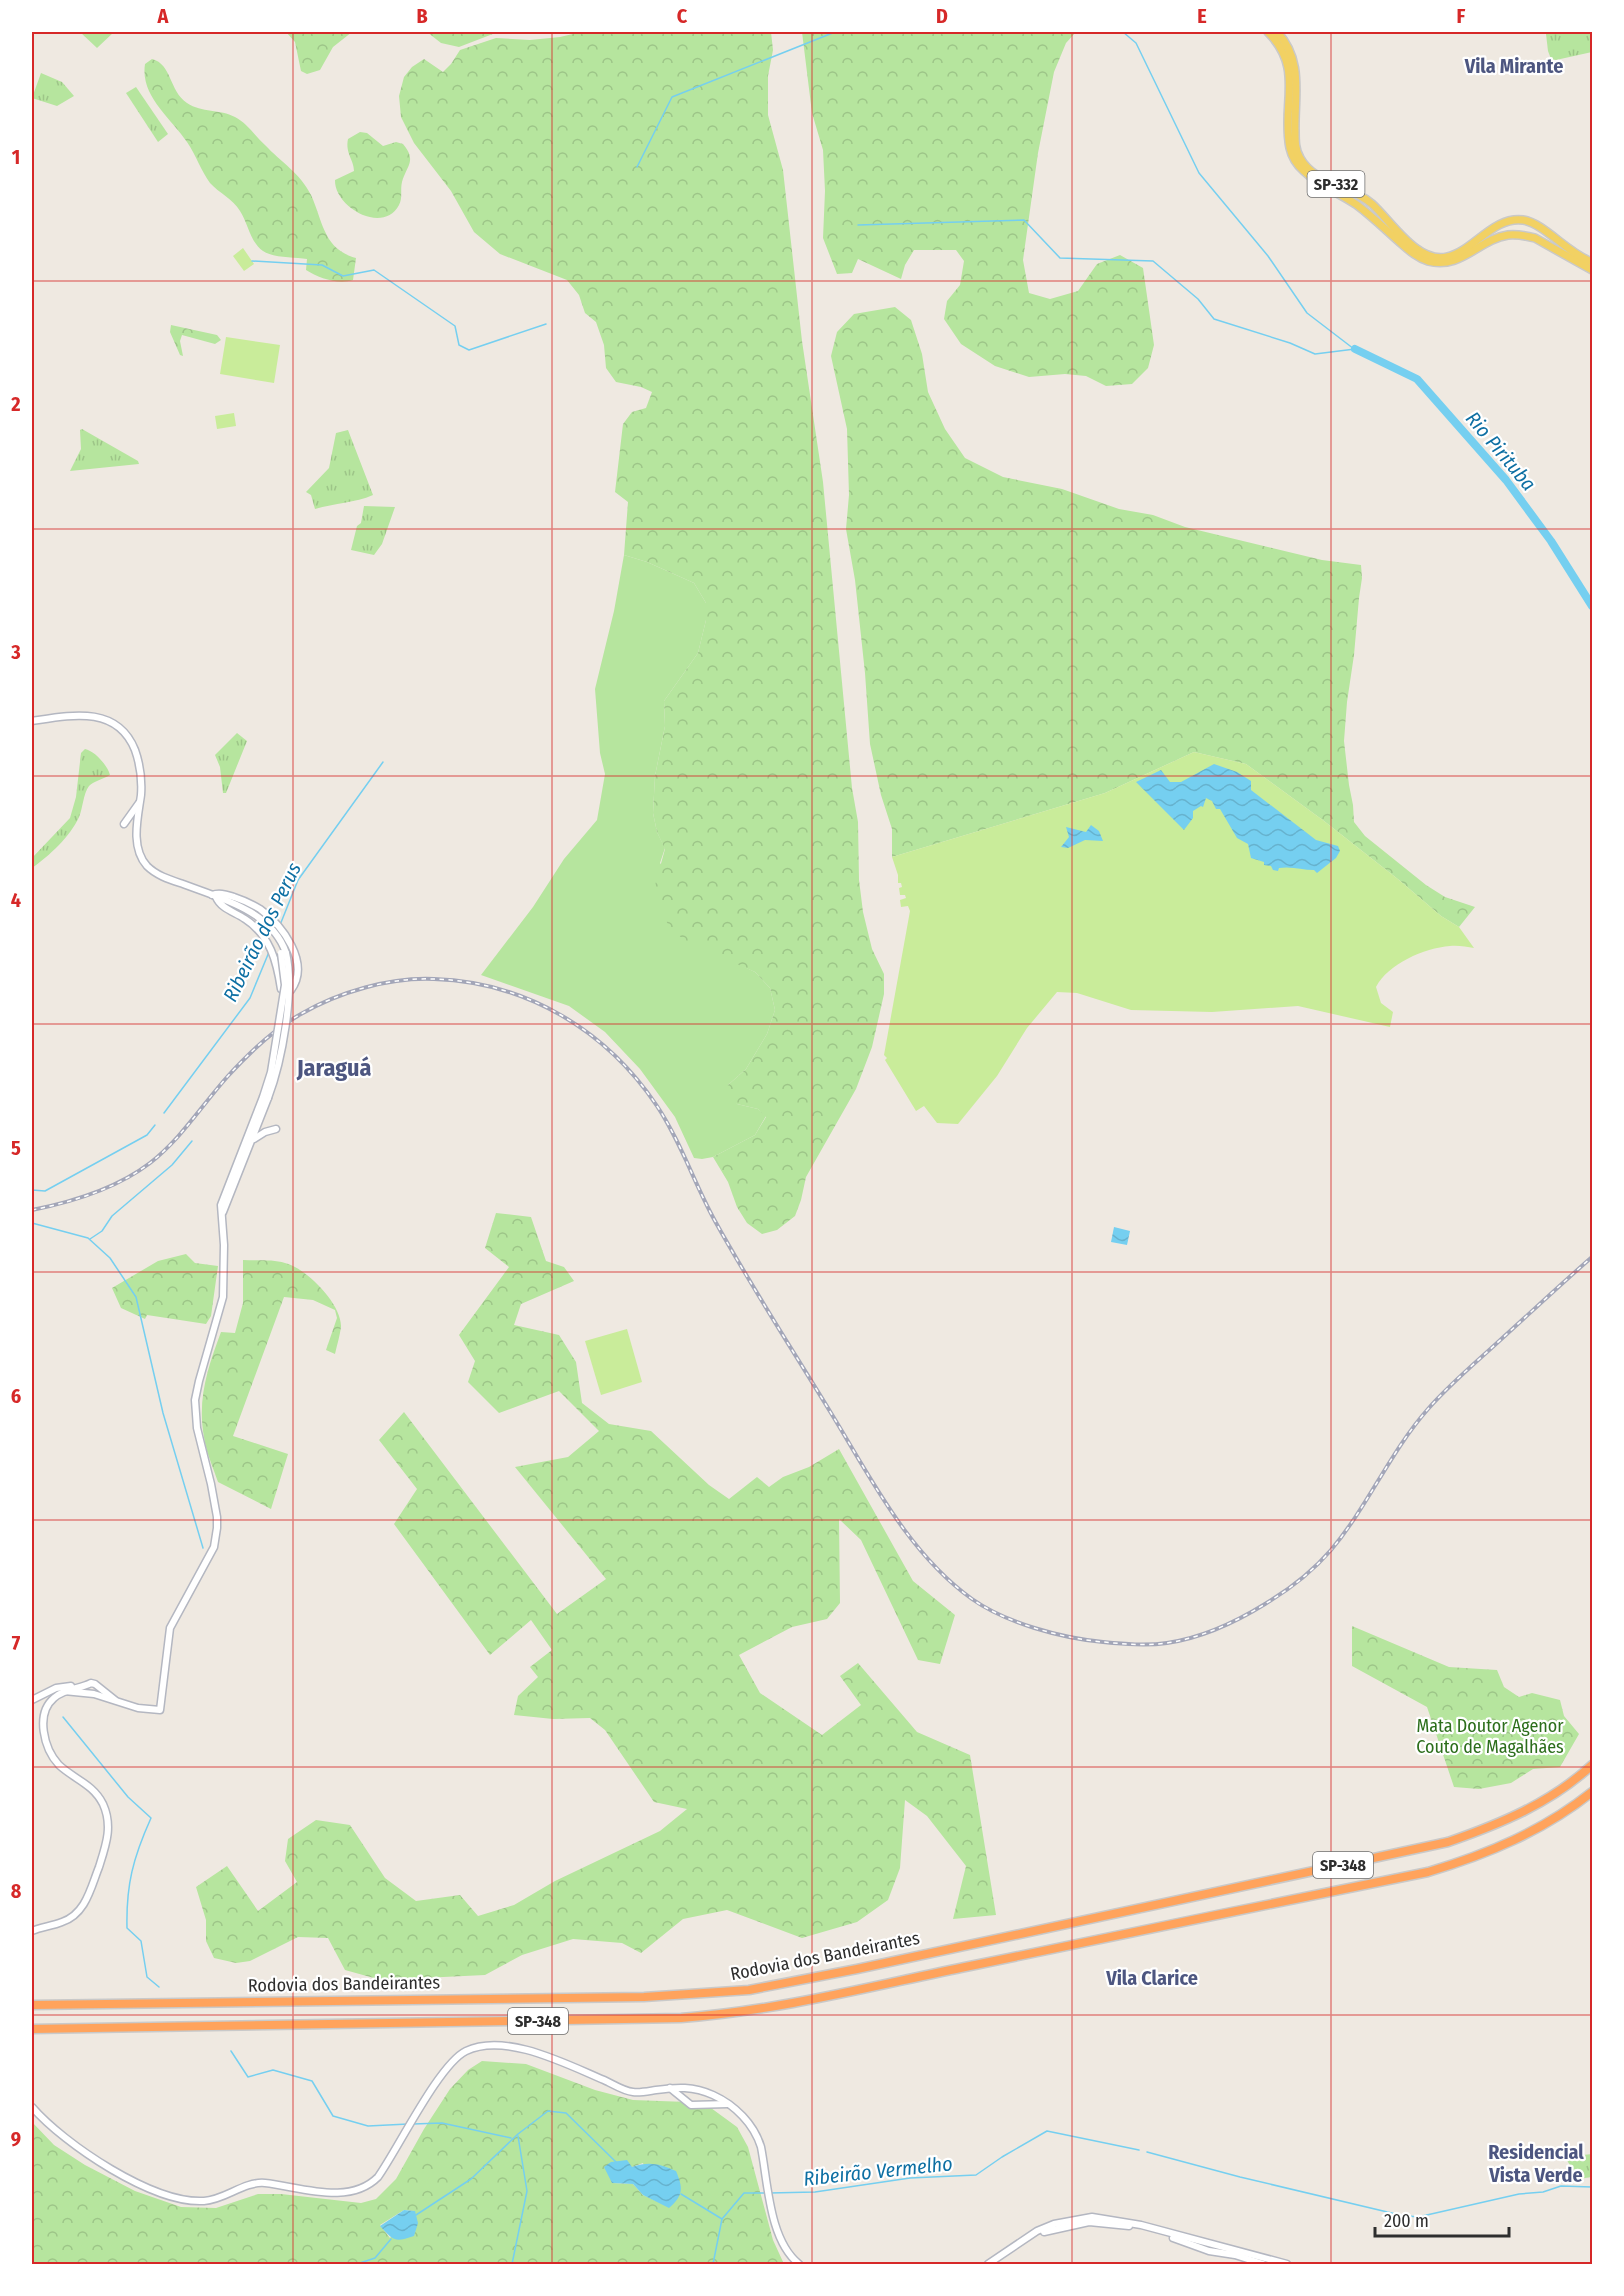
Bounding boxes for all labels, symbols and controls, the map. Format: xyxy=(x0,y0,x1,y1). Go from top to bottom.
text: A xyxy=(157,4,170,28)
text: B xyxy=(416,4,428,28)
text: C xyxy=(677,4,688,28)
text: D xyxy=(936,4,948,28)
text: E xyxy=(1197,4,1207,28)
text: F xyxy=(1457,4,1466,28)
district label: Vila Mirante xyxy=(1464,54,1563,78)
text: 1 xyxy=(12,145,20,169)
road number: SP-332 xyxy=(1308,171,1364,197)
text: 2 xyxy=(10,392,21,416)
water label: Rio Pirituba xyxy=(1461,407,1541,495)
text: 3 xyxy=(10,640,21,664)
water label: Ribeirão dos Perus xyxy=(218,858,306,1005)
text: 4 xyxy=(11,888,21,912)
district label: Jaraguá xyxy=(296,1054,371,1082)
text: 5 xyxy=(11,1136,21,1160)
text: 6 xyxy=(11,1384,21,1408)
text: 7 xyxy=(12,1631,21,1655)
park label: Mata Doutor Agenor Couto de Magalhães xyxy=(1416,1715,1564,1758)
road number: SP-348 xyxy=(1313,1852,1373,1878)
text: 8 xyxy=(11,1879,22,1903)
street label: Rodovia dos Bandeirantes xyxy=(729,1927,922,1985)
district label: Vila Clarice xyxy=(1105,1966,1198,1990)
street label: Rodovia dos Bandeirantes xyxy=(248,1971,441,1997)
road number: SP-348 xyxy=(508,2008,568,2034)
text: 9 xyxy=(11,2127,21,2151)
district label: Residencial Vista Verde xyxy=(1488,2140,1584,2187)
water label: Ribeirão Vermelho xyxy=(802,2151,954,2191)
scale bar xyxy=(1375,2200,1508,2238)
text: 200 m xyxy=(1384,2210,1429,2232)

